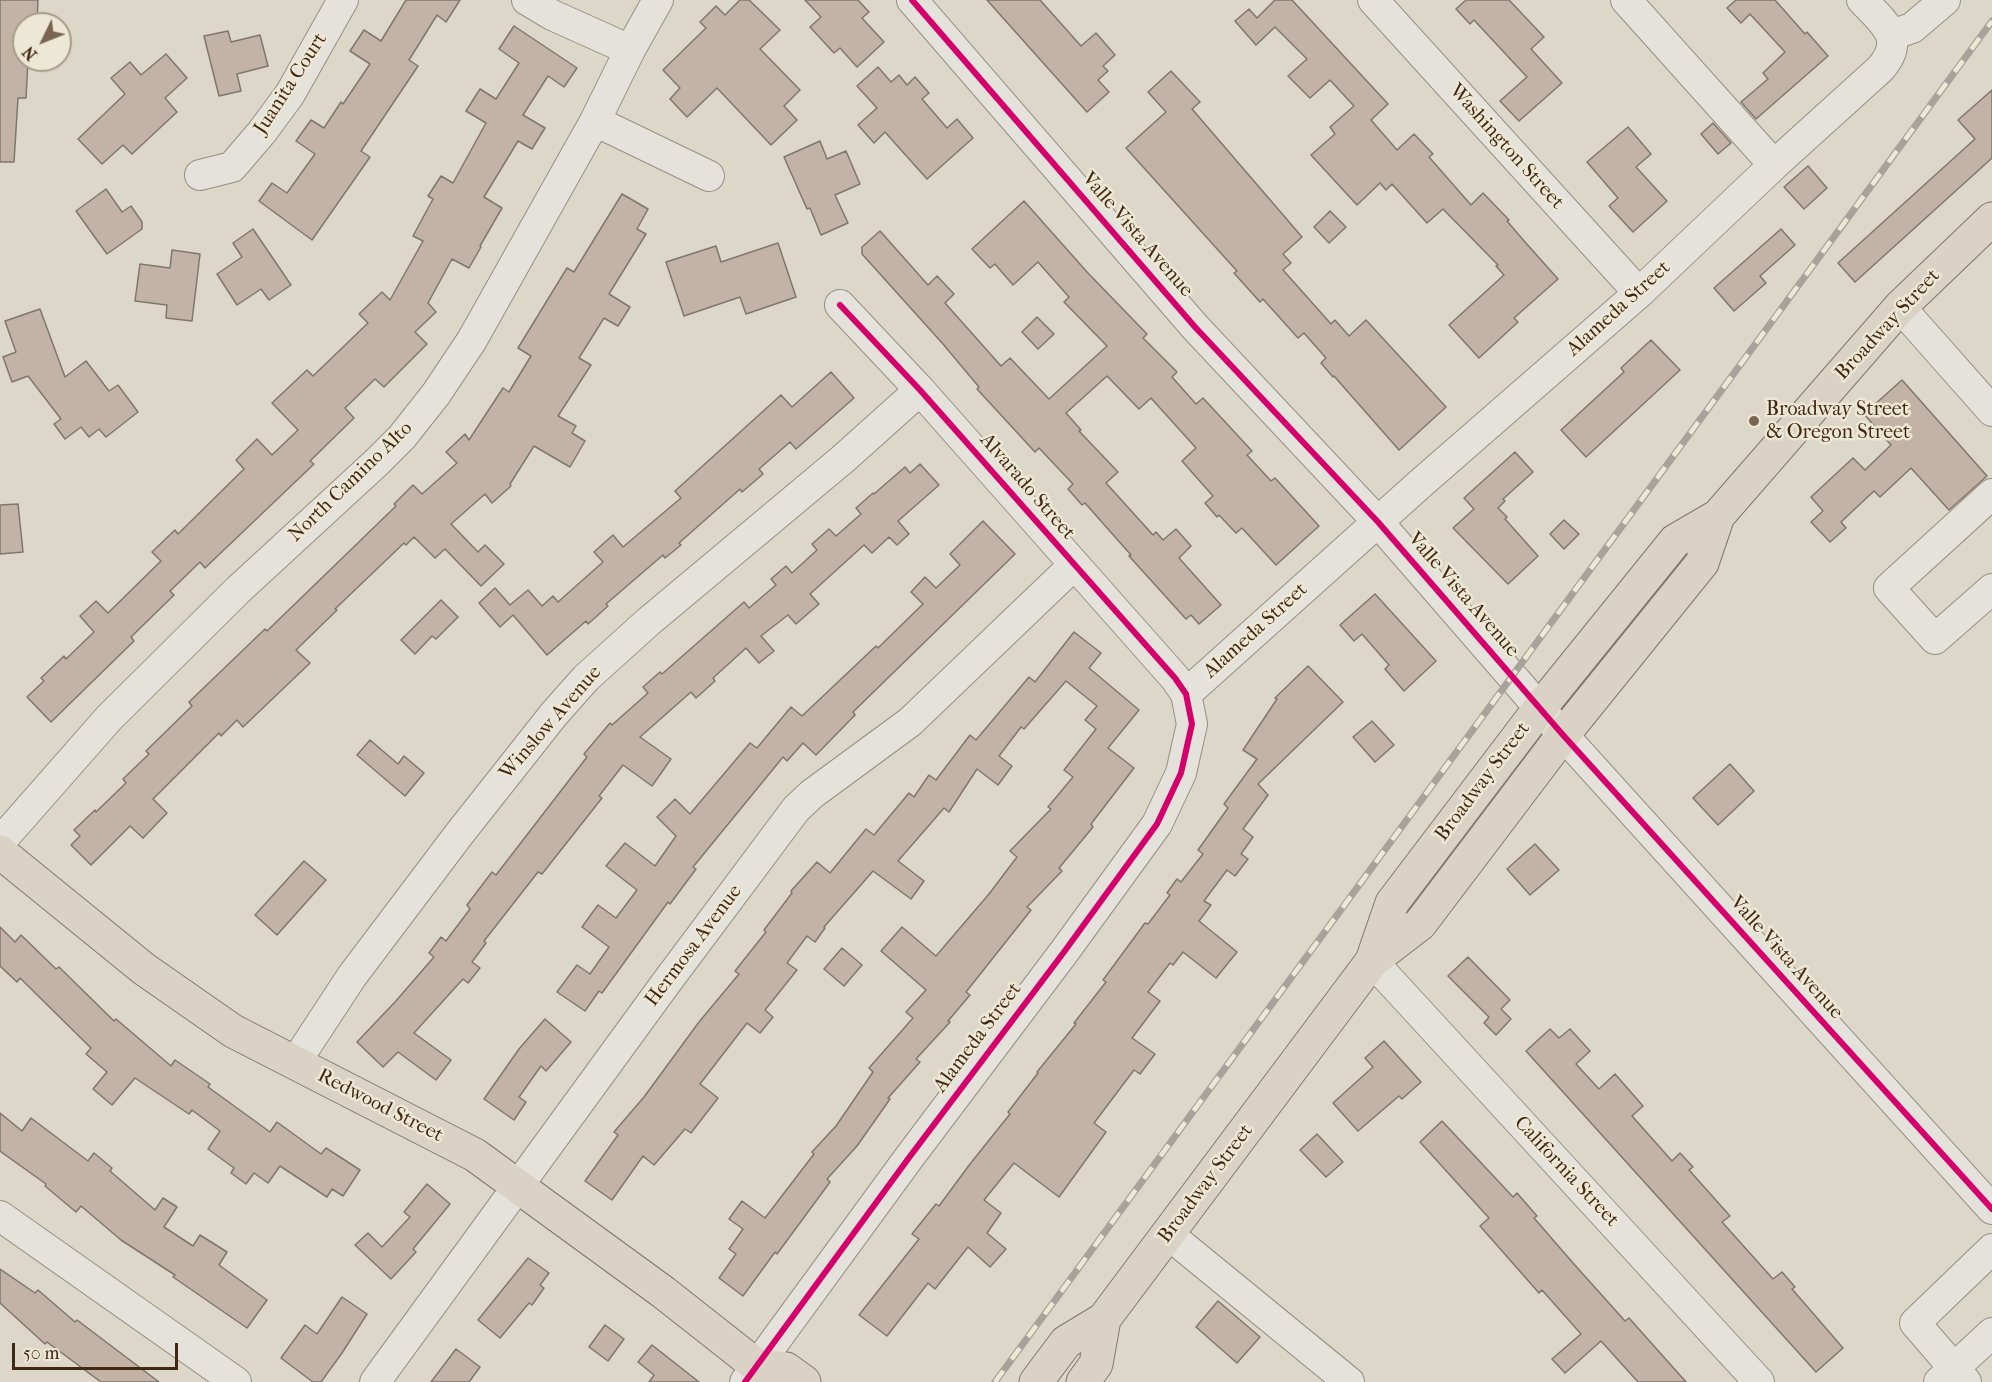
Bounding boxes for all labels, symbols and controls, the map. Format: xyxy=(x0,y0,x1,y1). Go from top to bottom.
north arrow xyxy=(12,12,72,72)
street label: Juanita Court xyxy=(249,29,333,139)
text: N xyxy=(19,42,41,64)
street label: Washington Street xyxy=(1443,79,1569,215)
street label: Valle Vista Avenue xyxy=(1076,168,1198,302)
street label: Alameda Street xyxy=(1562,256,1676,362)
street label: Broadway Street xyxy=(1831,265,1945,385)
place label: Broadway Street & Oregon Street xyxy=(1766,398,1910,445)
marker: Broadway Street & Oregon Street xyxy=(1747,414,1761,428)
street label: North Camino Alto xyxy=(284,417,418,547)
street label: Alvarado Street xyxy=(974,429,1080,545)
street label: Valle Vista Avenue xyxy=(1402,528,1524,662)
street label: Alameda Street xyxy=(1199,578,1313,684)
street label: Winslow Avenue xyxy=(495,661,607,785)
street label: Broadway Street xyxy=(1430,718,1536,846)
street label: Hermosa Avenue xyxy=(640,880,748,1012)
street label: Valle Vista Avenue xyxy=(1724,891,1848,1025)
street label: Alameda Street xyxy=(929,978,1027,1098)
street label: Redwood Street xyxy=(313,1064,447,1148)
street label: California Street xyxy=(1509,1112,1623,1232)
street label: Broadway Street xyxy=(1153,1120,1259,1248)
scale bar xyxy=(15,1331,182,1369)
text: 50 m xyxy=(23,1343,59,1364)

